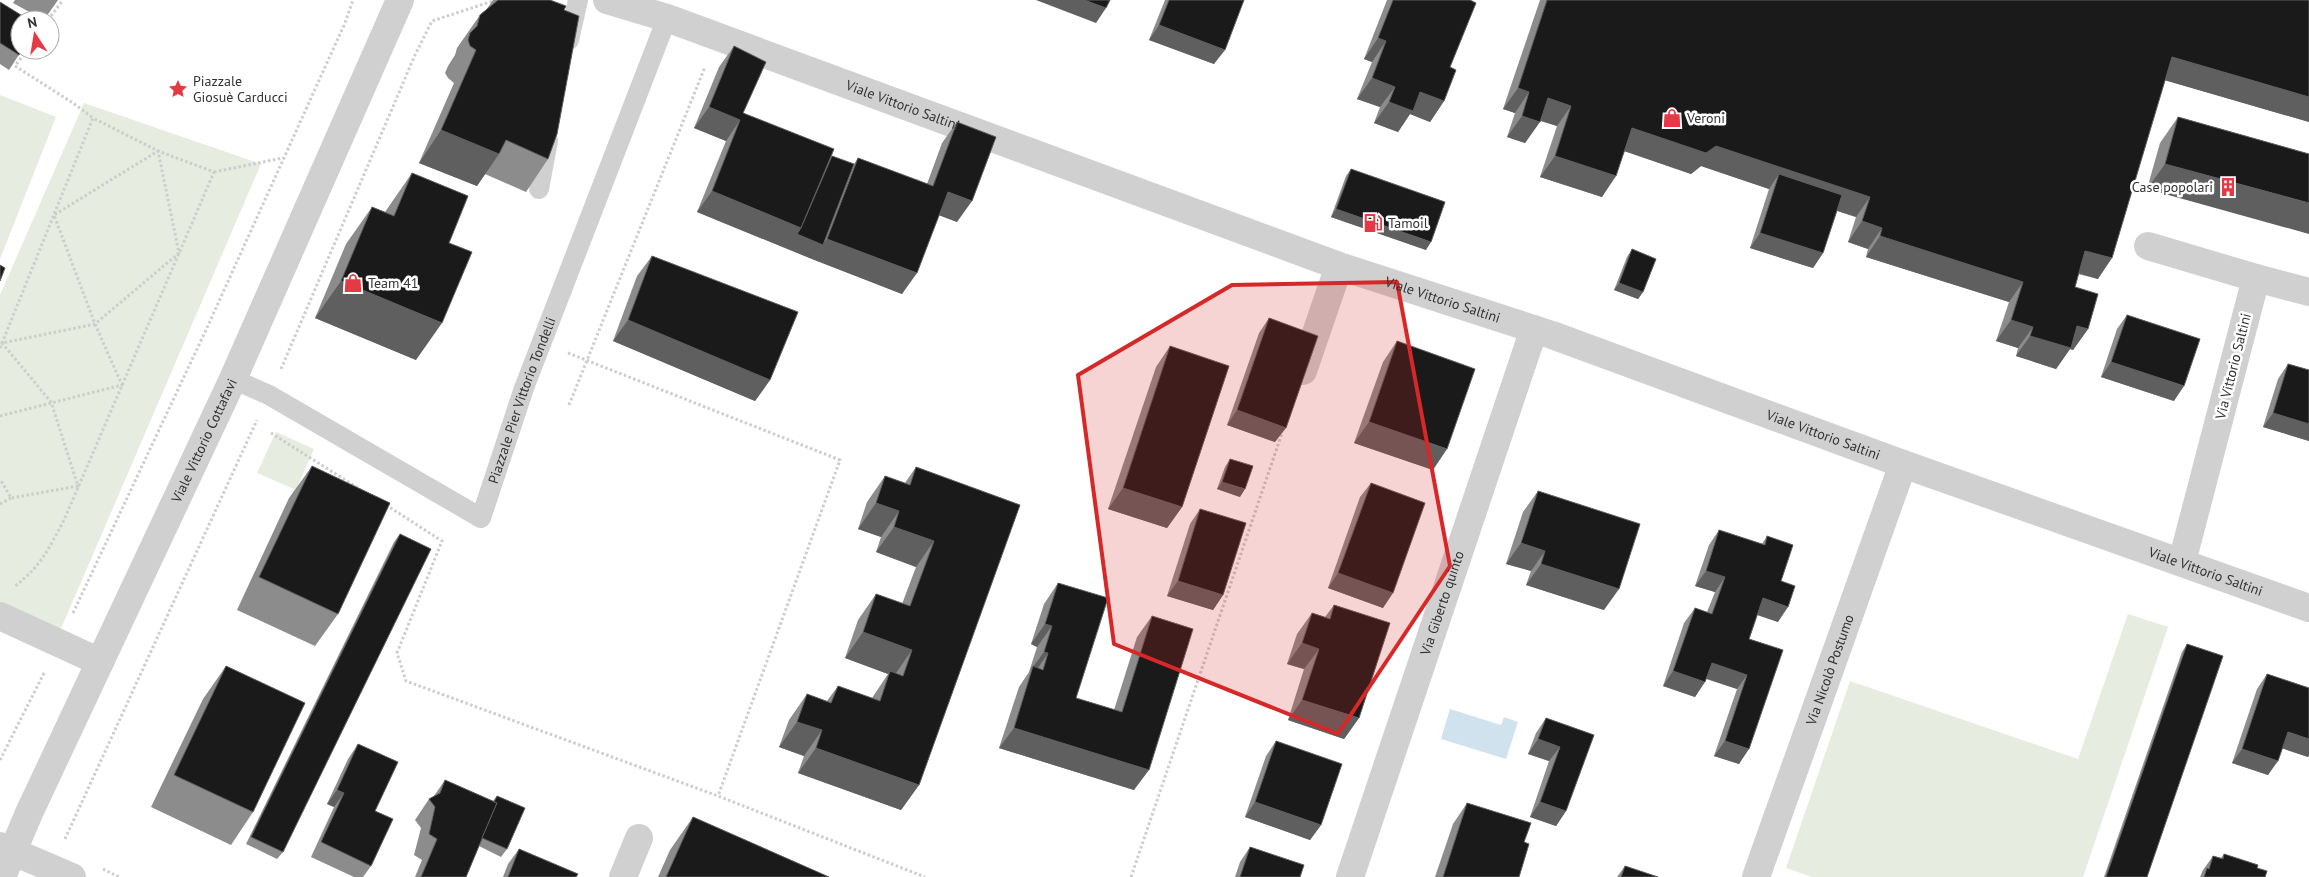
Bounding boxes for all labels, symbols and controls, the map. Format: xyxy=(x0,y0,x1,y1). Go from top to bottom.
north arrow xyxy=(10,10,60,60)
text: N xyxy=(26,13,39,32)
place label: Piazzale Giosuè Carducci xyxy=(193,72,288,106)
street label: Viale Vittorio Saltini xyxy=(842,75,962,134)
place icon: Piazzale Giosuè Carducci xyxy=(167,78,189,100)
shop icon: Veroni xyxy=(1661,107,1683,129)
place label: Veroni xyxy=(1686,109,1725,127)
building icon: Case popolari xyxy=(2217,176,2239,198)
place label: Case popolari xyxy=(2132,178,2213,196)
fuel station icon: Tamoil xyxy=(1362,212,1384,234)
place label: Tamoil xyxy=(1388,214,1428,232)
shop icon: Team 41 xyxy=(342,272,364,294)
street label: Viale Vittorio Saltini xyxy=(1382,272,1503,327)
place label: Team 41 xyxy=(368,274,418,292)
street label: Via Vittorio Saltini xyxy=(2211,311,2255,422)
street label: Piazzale Pier Vittorio Tondelli xyxy=(484,314,560,486)
street label: Viale Vittorio Cottafavi xyxy=(167,376,241,506)
street label: Viale Vittorio Saltini xyxy=(1763,405,1883,464)
street label: Viale Vittorio Saltini xyxy=(2145,542,2265,600)
street label: Via Giberto quinto xyxy=(1416,548,1468,659)
street label: Via Nicolò Postumo xyxy=(1801,612,1858,729)

